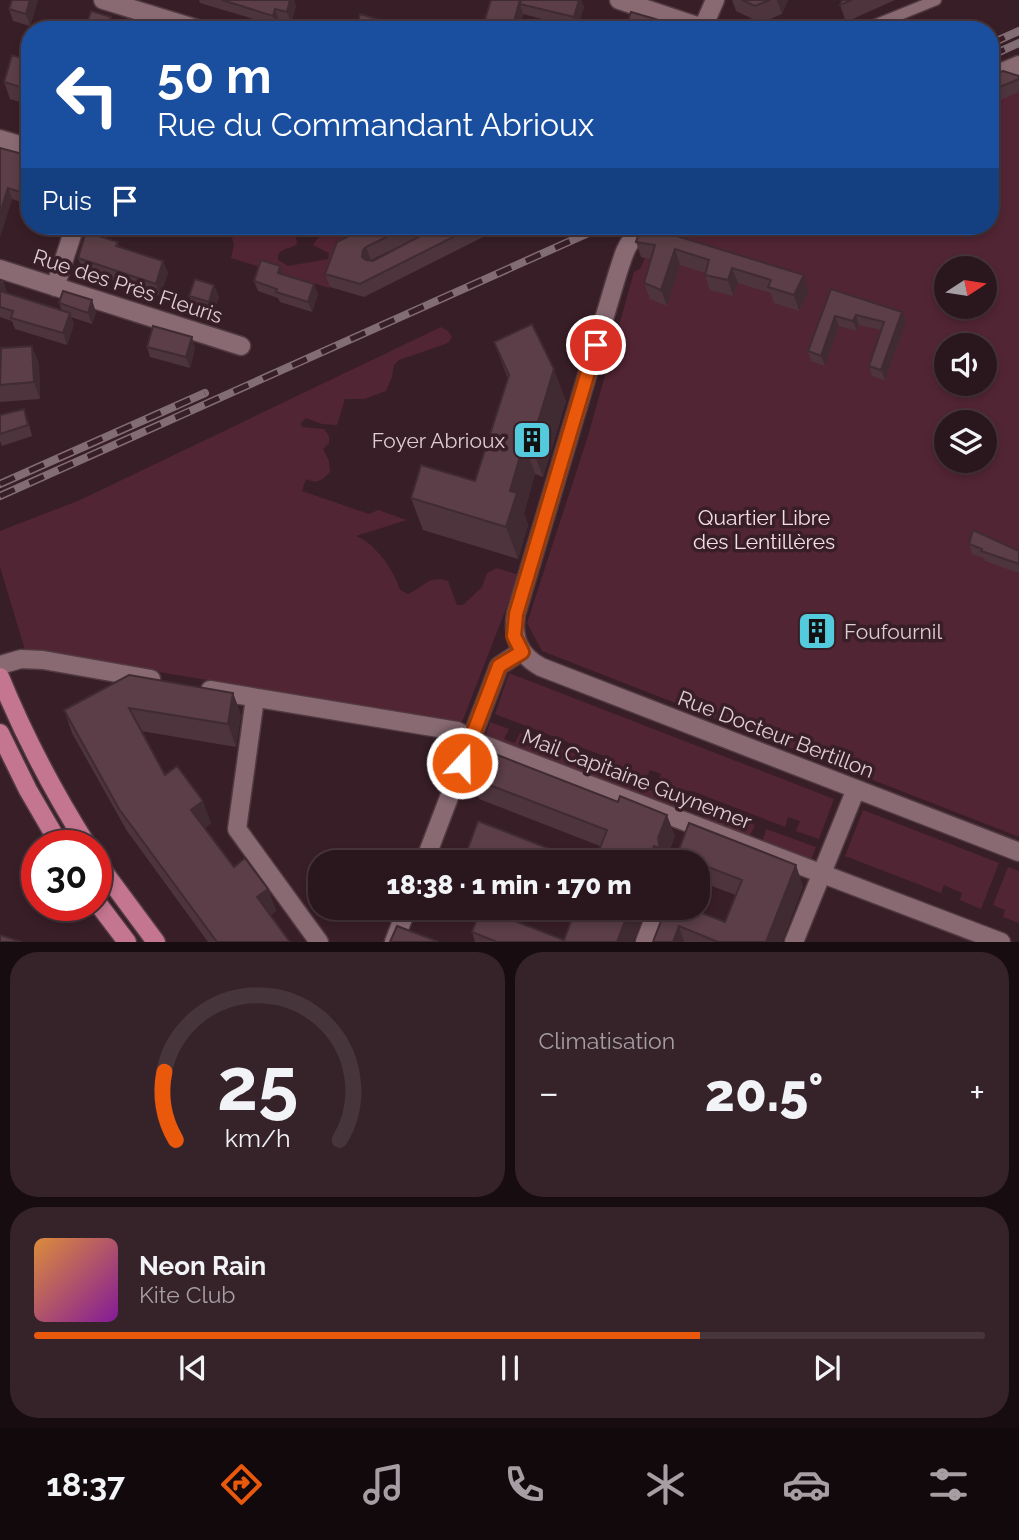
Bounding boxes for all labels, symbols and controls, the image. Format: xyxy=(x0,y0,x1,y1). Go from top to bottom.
text: 50 m xyxy=(157,47,272,104)
icon: left xyxy=(42,49,133,140)
text: Rue du Commandant Abrioux xyxy=(157,106,594,143)
icon: arrive xyxy=(106,182,144,220)
text: Puis xyxy=(42,186,92,216)
street label: Rue des Près Fleuris xyxy=(30,244,226,328)
north arrow xyxy=(934,256,998,318)
map controls xyxy=(934,256,997,473)
pin xyxy=(566,315,626,375)
icon: arrive xyxy=(577,326,615,364)
button: sound xyxy=(934,333,997,396)
button: layers xyxy=(934,410,997,473)
building icon: Foyer Abrioux xyxy=(511,419,553,461)
place label: Foyer Abrioux xyxy=(372,428,505,453)
park label: Quartier Libre des Lentillères xyxy=(693,505,835,554)
building icon: Foufournil xyxy=(796,610,838,652)
place label: Foufournil xyxy=(844,619,942,644)
street label: Rue Docteur Bertillon xyxy=(674,685,878,783)
street label: Mail Capitaine Guynemer xyxy=(519,724,756,835)
position arrow xyxy=(425,726,499,800)
speed limit sign: 30 xyxy=(21,830,112,921)
text: 18:38 · 1 min · 170 m xyxy=(386,870,632,900)
text: Climatisation xyxy=(539,1027,675,1054)
text: 25 xyxy=(217,1043,298,1128)
text: 20.5° xyxy=(705,1062,823,1123)
text: − xyxy=(539,1070,559,1115)
text: + xyxy=(969,1070,985,1115)
text: km/h xyxy=(224,1123,290,1153)
text: Neon Rain xyxy=(139,1251,266,1281)
text: Kite Club xyxy=(139,1281,236,1308)
icon: previous xyxy=(174,1349,212,1387)
icon: pause xyxy=(491,1349,529,1387)
icon: next xyxy=(808,1349,846,1387)
icon: directions xyxy=(217,1460,266,1509)
icon: music xyxy=(359,1460,408,1509)
icon: phone xyxy=(500,1460,549,1509)
icon: climate xyxy=(641,1460,690,1509)
icon: car xyxy=(782,1460,831,1509)
icon: filters xyxy=(924,1460,973,1509)
text: 18:37 xyxy=(46,1466,125,1503)

